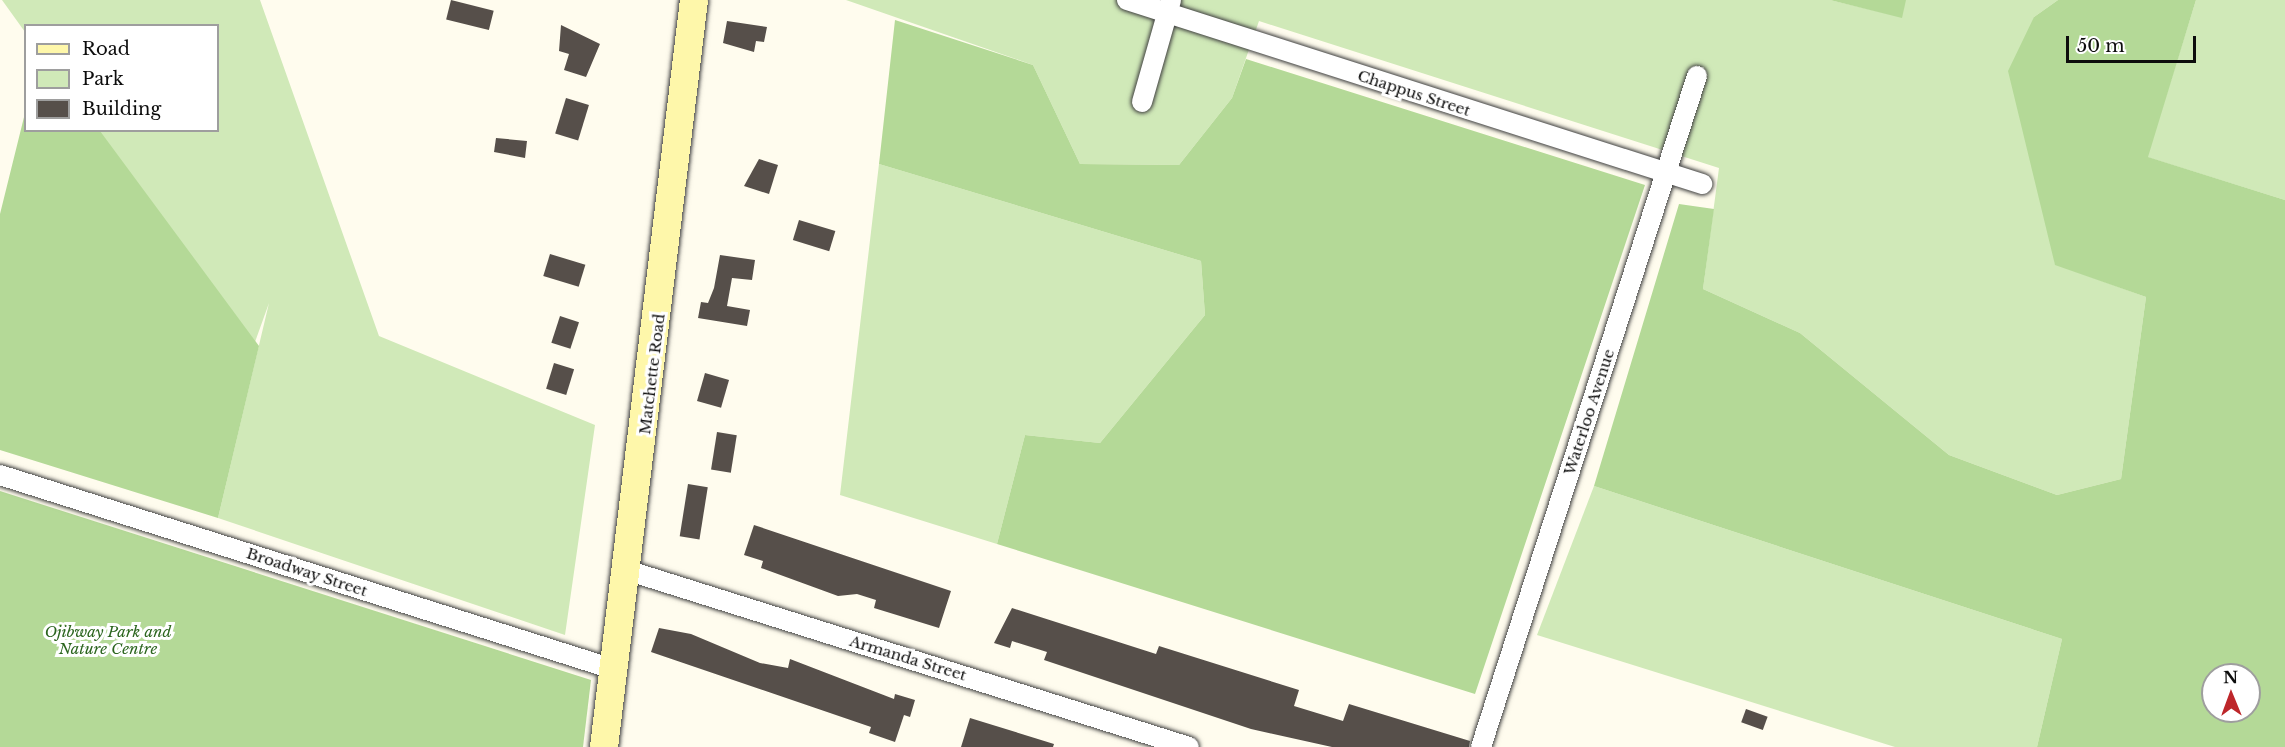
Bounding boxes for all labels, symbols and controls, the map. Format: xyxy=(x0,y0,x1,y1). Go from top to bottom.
legend xyxy=(24,24,219,132)
scale bar xyxy=(2069,24,2200,62)
text: 50 m xyxy=(2077,35,2125,57)
text: Road xyxy=(82,38,130,60)
street label: Chappus Street xyxy=(1355,66,1473,120)
text: Park xyxy=(82,68,124,90)
text: Building xyxy=(82,98,161,120)
street label: Matchette Road xyxy=(636,313,668,435)
street label: Waterloo Avenue xyxy=(1560,346,1618,478)
street label: Broadway Street xyxy=(244,544,370,600)
park label: Ojibway Park and Nature Centre xyxy=(45,622,171,657)
street label: Armanda Street xyxy=(847,632,969,684)
north arrow xyxy=(2201,663,2261,723)
text: N xyxy=(2223,667,2238,687)

